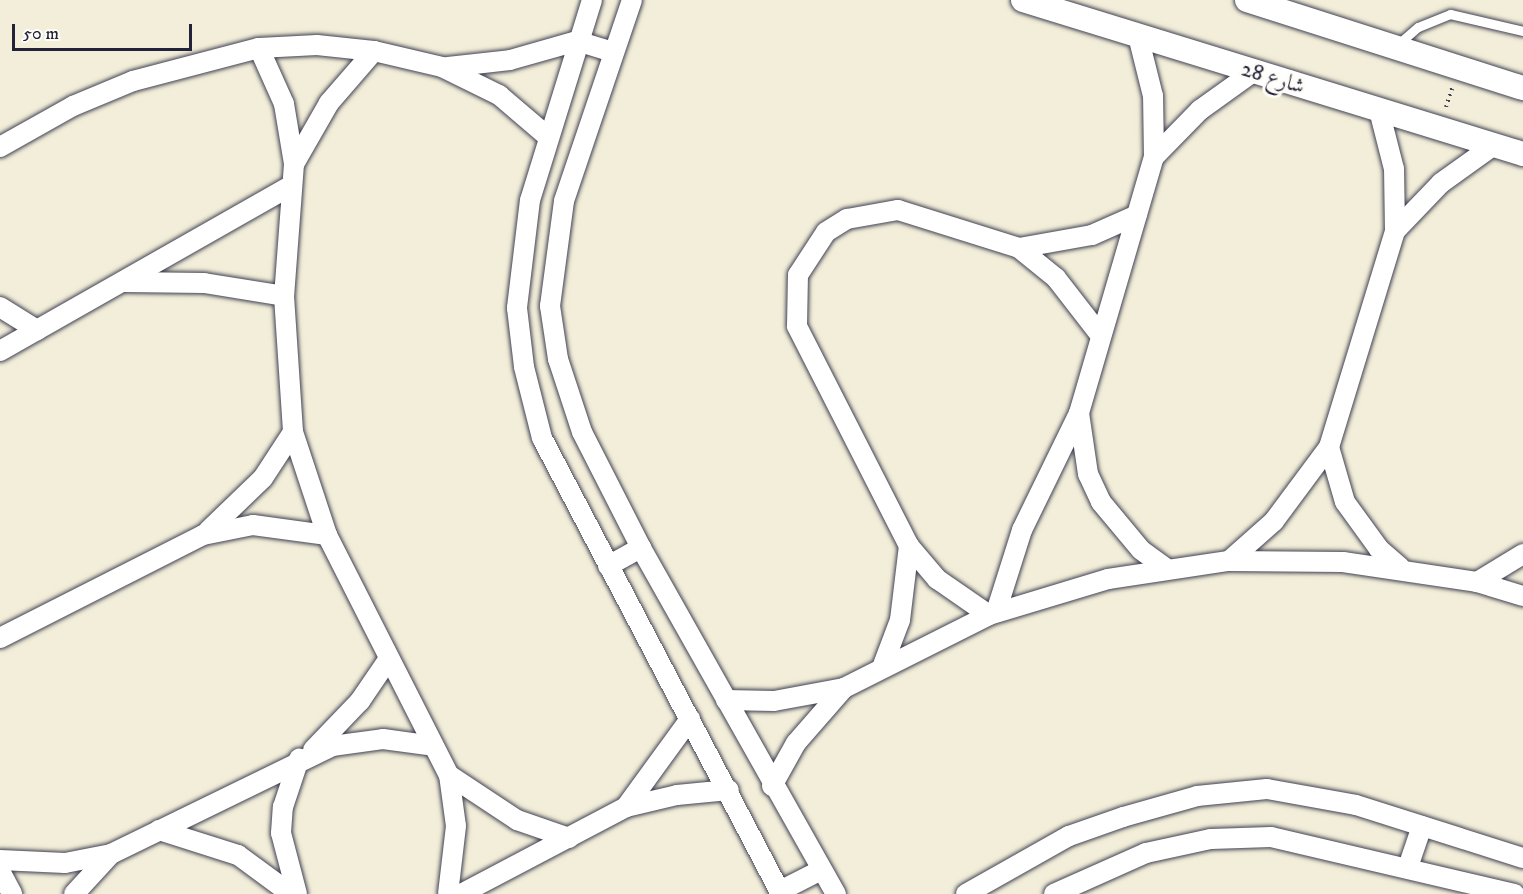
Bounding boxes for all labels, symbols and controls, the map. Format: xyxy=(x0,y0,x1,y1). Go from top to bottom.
scale bar xyxy=(15,12,195,50)
text: 50 m xyxy=(23,23,59,45)
street label: شارع 28 xyxy=(1238,56,1308,100)

